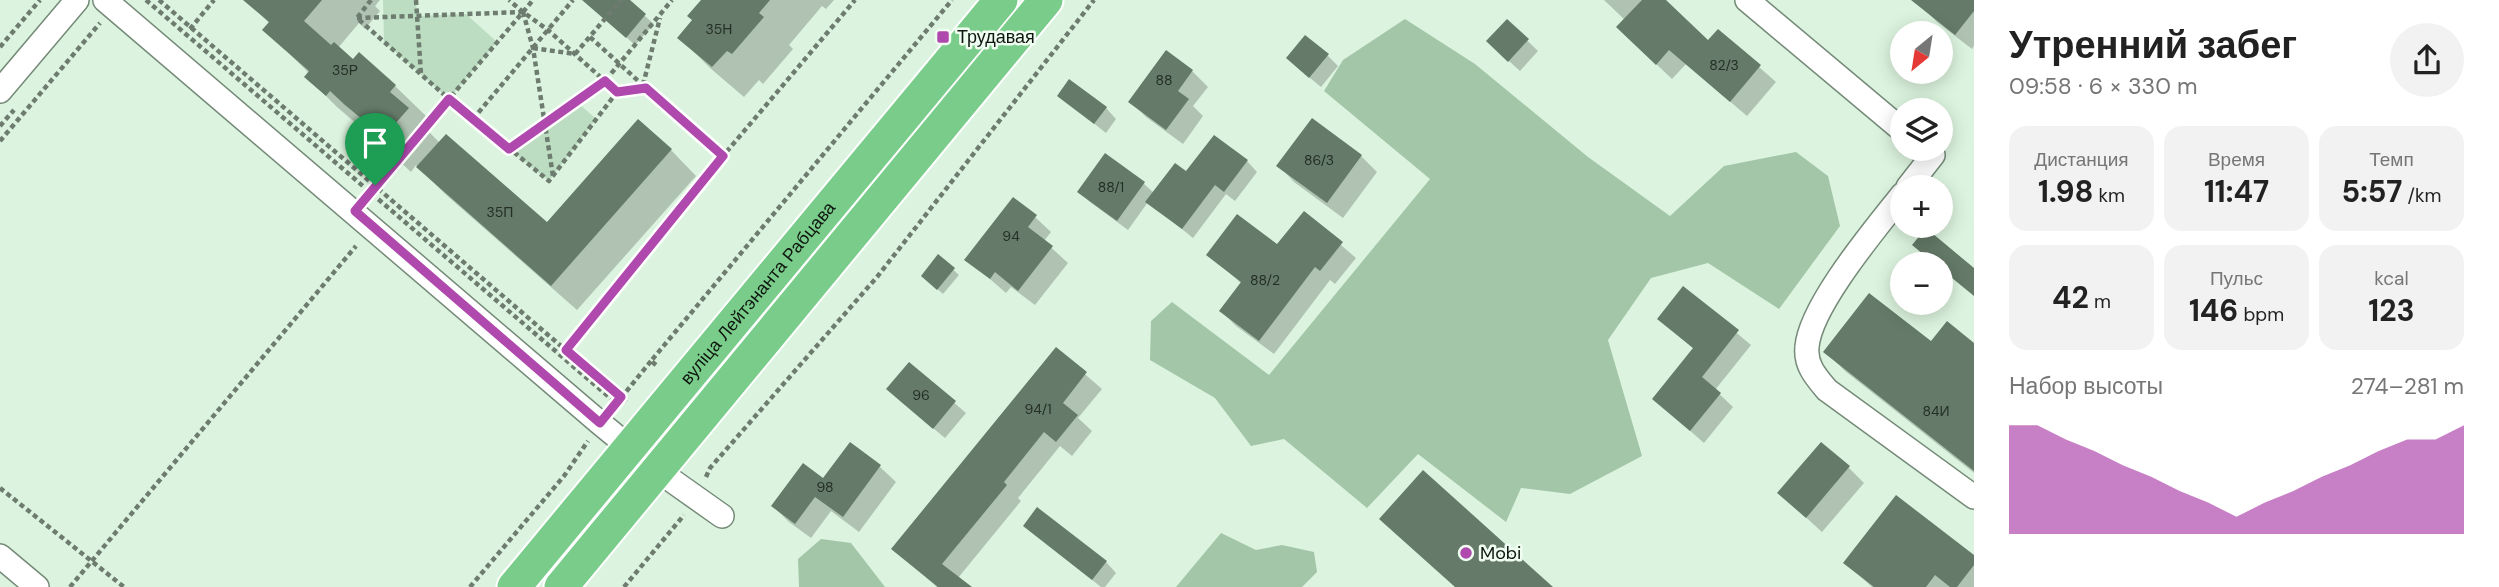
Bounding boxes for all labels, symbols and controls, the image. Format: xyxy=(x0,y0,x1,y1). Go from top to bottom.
house number: 35Н xyxy=(706,20,732,38)
text: Утренний забег xyxy=(2009,20,2297,70)
north arrow xyxy=(1890,21,1953,84)
map controls xyxy=(1890,21,1953,315)
button: share xyxy=(2390,23,2464,97)
place label: Трудавая xyxy=(957,25,1035,49)
marker: Трудавая xyxy=(935,29,951,45)
house number: 82/3 xyxy=(1709,56,1739,74)
house number: 35Р xyxy=(332,61,358,79)
house number: 88 xyxy=(1155,71,1173,89)
text: 09:58 · 6 × 330 m xyxy=(2009,71,2198,101)
button: layers xyxy=(1890,98,1953,161)
pin xyxy=(345,113,405,185)
icon: arrive xyxy=(356,124,394,162)
text: Дистанция xyxy=(2034,147,2129,172)
text: Время xyxy=(2208,147,2265,172)
text: Темп xyxy=(2369,147,2414,172)
house number: 86/3 xyxy=(1304,151,1334,169)
text: 1.98 xyxy=(2038,172,2093,211)
text: 11:47 xyxy=(2204,172,2269,211)
text: 5:57 xyxy=(2342,172,2402,211)
button: + xyxy=(1890,175,1953,238)
house number: 88/1 xyxy=(1098,178,1124,196)
text: km xyxy=(2093,183,2125,208)
text: /km xyxy=(2402,183,2441,208)
street label: вуліца Лейтэнанта Рабцава xyxy=(675,196,842,390)
house number: 35П xyxy=(487,203,513,221)
house number: 94 xyxy=(1002,227,1020,245)
button: − xyxy=(1890,252,1953,315)
text: Пульс xyxy=(2210,266,2263,291)
text: kcal xyxy=(2374,266,2409,291)
house number: 88/2 xyxy=(1250,271,1280,289)
text: 42 xyxy=(2052,278,2089,317)
text: m xyxy=(2089,289,2111,314)
text: 146 xyxy=(2189,291,2238,330)
text: 123 xyxy=(2368,291,2415,330)
text: bpm xyxy=(2238,302,2284,327)
text: Набор высоты xyxy=(2009,371,2163,401)
text: 274–281 m xyxy=(2351,371,2464,401)
house number: 96 xyxy=(912,386,930,404)
house number: 94/1 xyxy=(1024,400,1052,418)
house number: 84И xyxy=(1922,402,1950,420)
house number: 98 xyxy=(816,478,834,496)
place label: Mobi xyxy=(1480,541,1521,565)
marker: Mobi xyxy=(1458,545,1474,561)

